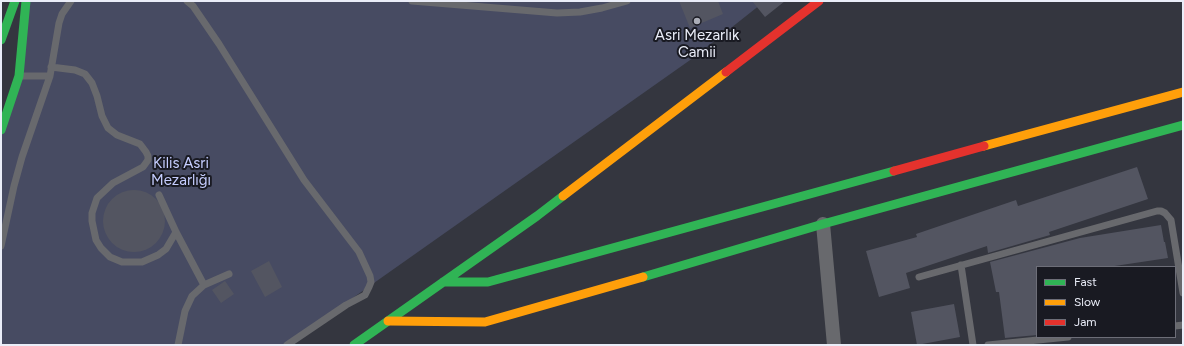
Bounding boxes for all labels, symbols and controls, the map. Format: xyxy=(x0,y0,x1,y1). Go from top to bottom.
marker: Asri Mezarlık Camii xyxy=(692,16,702,26)
place label: Asri Mezarlık Camii xyxy=(655,27,739,62)
park label: Kilis Asri Mezarlığı xyxy=(151,155,211,190)
legend xyxy=(1036,266,1176,338)
text: Fast xyxy=(1074,275,1097,289)
text: Slow xyxy=(1074,295,1100,309)
text: Jam xyxy=(1074,315,1097,329)

